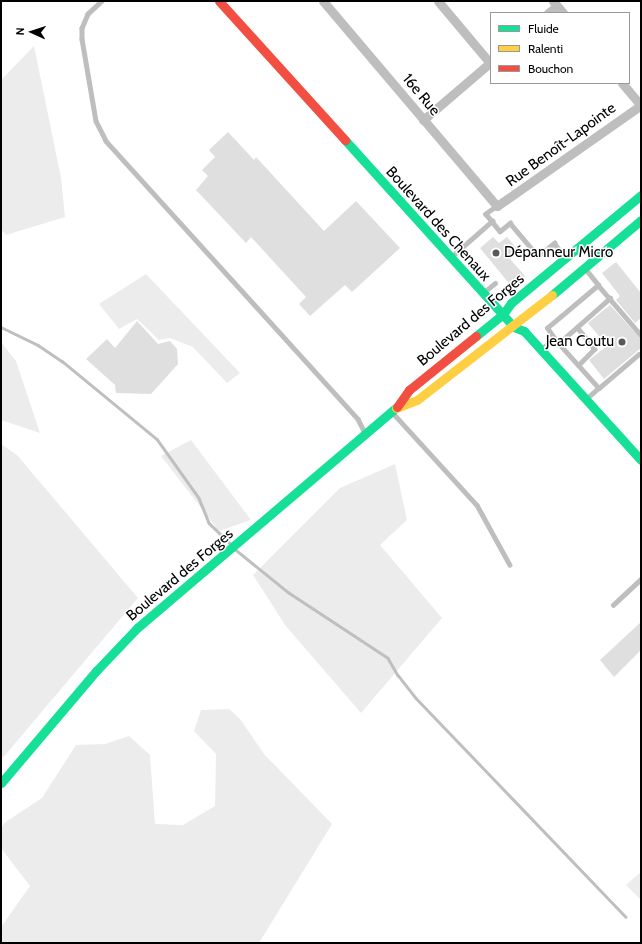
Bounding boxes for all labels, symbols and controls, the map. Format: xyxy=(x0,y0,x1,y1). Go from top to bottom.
north arrow xyxy=(12,12,52,52)
legend xyxy=(490,12,630,84)
text: Fluide xyxy=(528,21,559,36)
text: N xyxy=(13,27,27,36)
text: Ralenti xyxy=(528,41,563,56)
text: Bouchon xyxy=(528,61,573,76)
street label: 16e Rue xyxy=(398,70,444,120)
street label: Rue Benoît-Lapointe xyxy=(503,99,619,191)
street label: Boulevard des Chenaux xyxy=(382,163,494,285)
place label: Dépanneur Micro xyxy=(504,244,613,262)
marker: Dépanneur Micro xyxy=(491,248,501,258)
street label: Boulevard des Forges xyxy=(414,270,528,370)
place label: Jean Coutu xyxy=(546,333,614,351)
marker: Jean Coutu xyxy=(617,337,627,347)
street label: Boulevard des Forges xyxy=(123,525,237,625)

